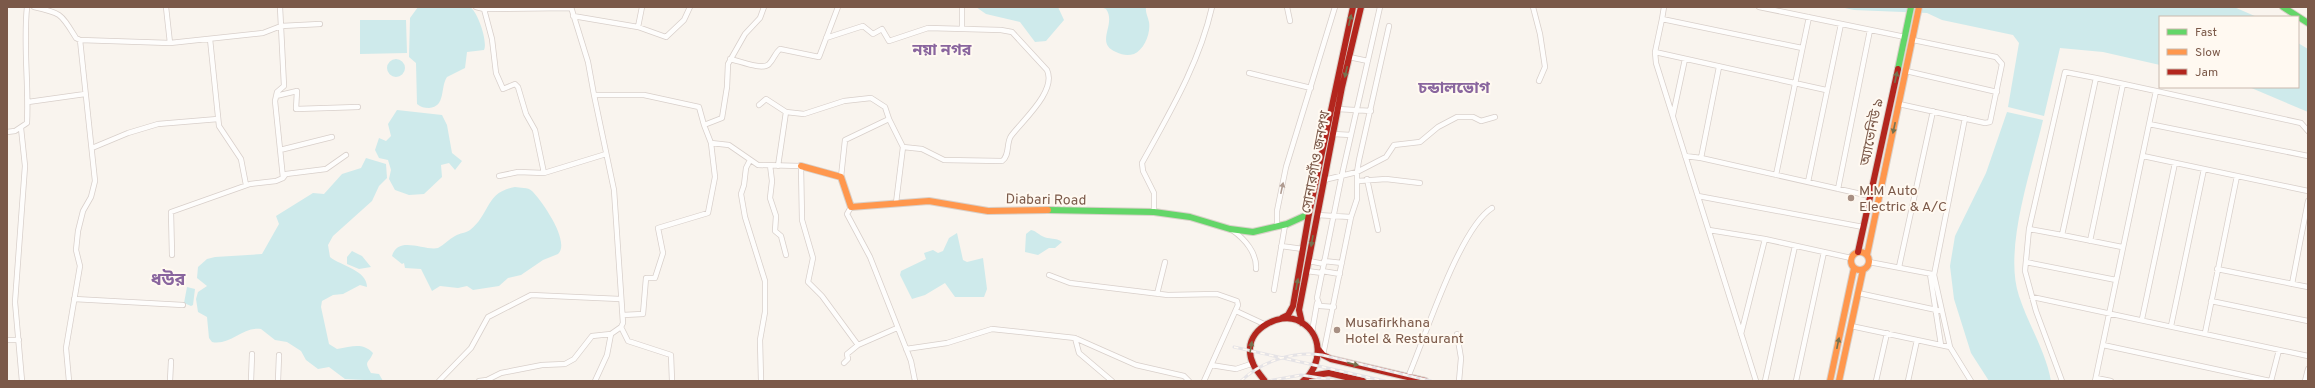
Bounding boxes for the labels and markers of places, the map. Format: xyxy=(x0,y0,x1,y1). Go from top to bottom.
place label: M.M Auto Electric & A/C xyxy=(1859,183,1947,216)
marker: M.M Auto Electric & A/C xyxy=(1846,193,1856,203)
place label: Musafirkhana Hotel & Restaurant xyxy=(1345,315,1464,348)
marker: Musafirkhana Hotel & Restaurant xyxy=(1332,325,1342,335)

